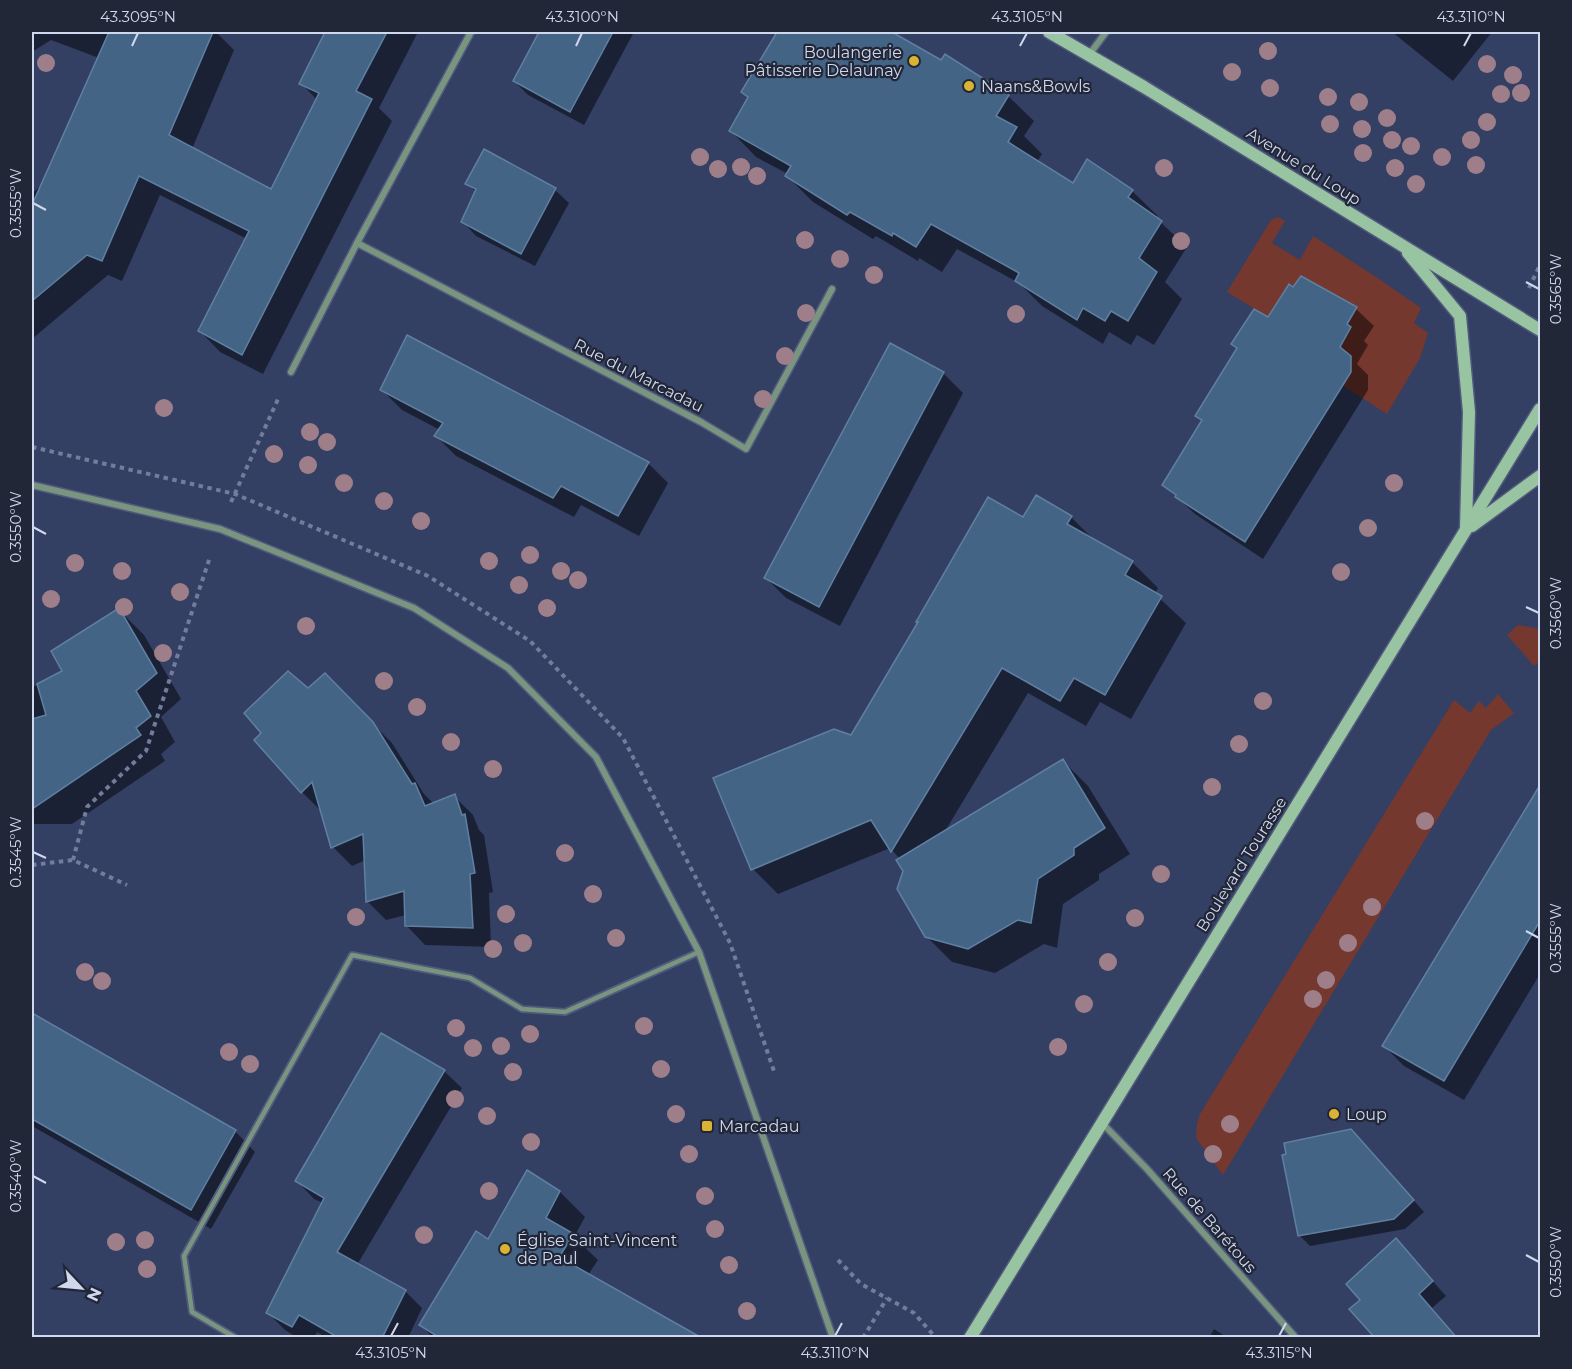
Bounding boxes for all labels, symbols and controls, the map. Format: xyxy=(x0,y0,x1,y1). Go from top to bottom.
text: 43.3095°N xyxy=(100,7,176,26)
text: 43.3100°N xyxy=(545,7,619,26)
text: 43.3105°N xyxy=(991,7,1063,26)
text: 43.3110°N xyxy=(1436,7,1506,26)
place label: Boulangerie Pâtisserie Delaunay xyxy=(745,43,902,80)
marker: Boulangerie Pâtisserie Delaunay xyxy=(907,54,921,68)
place label: Naans&Bowls xyxy=(981,77,1090,96)
marker: Naans&Bowls xyxy=(962,79,976,93)
street label: Avenue du Loup xyxy=(1243,124,1365,209)
text: 0.3555°W xyxy=(6,168,25,238)
text: 0.3565°W xyxy=(1546,253,1565,324)
street label: Rue du Marcadau xyxy=(571,335,707,416)
text: 0.3550°W xyxy=(6,491,25,563)
text: 0.3560°W xyxy=(1546,576,1565,649)
street label: Boulevard Tourasse xyxy=(1192,793,1291,935)
text: 0.3545°W xyxy=(6,816,25,888)
text: 0.3555°W xyxy=(1546,903,1565,973)
place label: Loup xyxy=(1346,1105,1387,1124)
marker: Loup xyxy=(1327,1107,1341,1121)
place label: Marcadau xyxy=(719,1117,799,1136)
marker: Marcadau xyxy=(700,1119,714,1133)
text: 0.3540°W xyxy=(6,1139,25,1213)
street label: Rue de Barétous xyxy=(1159,1164,1261,1277)
text: 0.3550°W xyxy=(1546,1226,1565,1298)
place label: Église Saint-Vincent de Paul xyxy=(517,1231,678,1268)
marker: Église Saint-Vincent de Paul xyxy=(498,1242,512,1256)
north arrow xyxy=(51,1258,111,1318)
text: N xyxy=(83,1284,105,1304)
text: 43.3105°N xyxy=(355,1343,427,1362)
text: 43.3110°N xyxy=(800,1343,870,1362)
text: 43.3115°N xyxy=(1245,1343,1313,1362)

